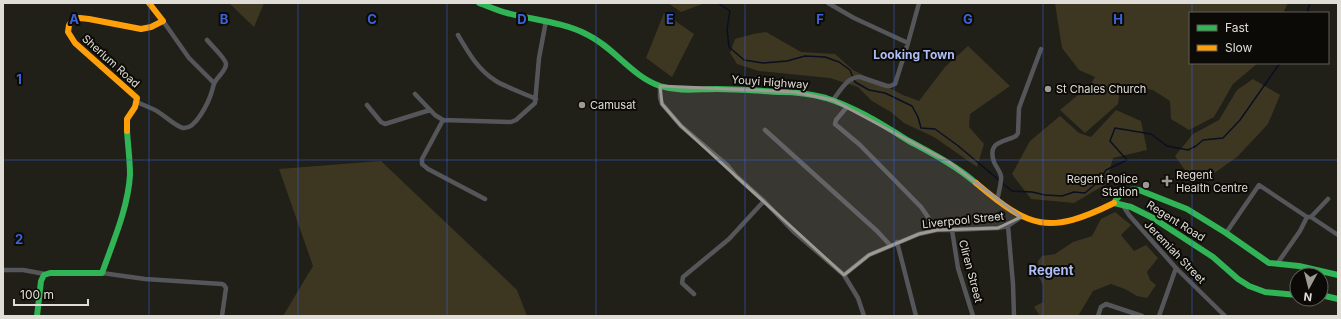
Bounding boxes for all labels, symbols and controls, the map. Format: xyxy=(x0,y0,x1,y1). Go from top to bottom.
text: A xyxy=(69,11,79,27)
text: B xyxy=(220,11,229,27)
text: C xyxy=(367,11,377,27)
text: D xyxy=(517,11,527,27)
text: E xyxy=(666,11,674,27)
text: F xyxy=(816,11,824,27)
text: G xyxy=(963,11,973,27)
text: H xyxy=(1113,11,1123,27)
legend xyxy=(1189,12,1329,64)
text: Fast xyxy=(1225,20,1249,35)
street label: Sherlum Road xyxy=(79,31,143,91)
text: Slow xyxy=(1225,40,1253,55)
district label: Looking Town xyxy=(873,47,955,62)
text: 1 xyxy=(16,71,22,87)
street label: Youyi Highway xyxy=(731,72,809,92)
place label: St Chales Church xyxy=(1056,82,1146,96)
marker: St Chales Church xyxy=(1043,84,1053,94)
place label: Camusat xyxy=(590,98,636,112)
marker: Camusat xyxy=(577,100,587,110)
place label: Regent Health Centre xyxy=(1176,168,1248,195)
place label: Regent Police Station xyxy=(1067,172,1138,199)
marker: Regent Health Centre xyxy=(1161,175,1173,187)
marker: Regent Police Station xyxy=(1141,180,1151,190)
street label: Regent Road xyxy=(1144,198,1208,244)
street label: Liverpool Street xyxy=(921,209,1005,231)
street label: Jeremiah Street xyxy=(1141,218,1209,287)
text: 2 xyxy=(15,231,23,247)
street label: Cliren Street xyxy=(956,238,986,304)
district label: Regent xyxy=(1029,262,1074,278)
north arrow xyxy=(1289,267,1329,307)
scale bar xyxy=(14,281,88,307)
text: 100 m xyxy=(20,287,54,302)
text: N xyxy=(1303,289,1313,304)

